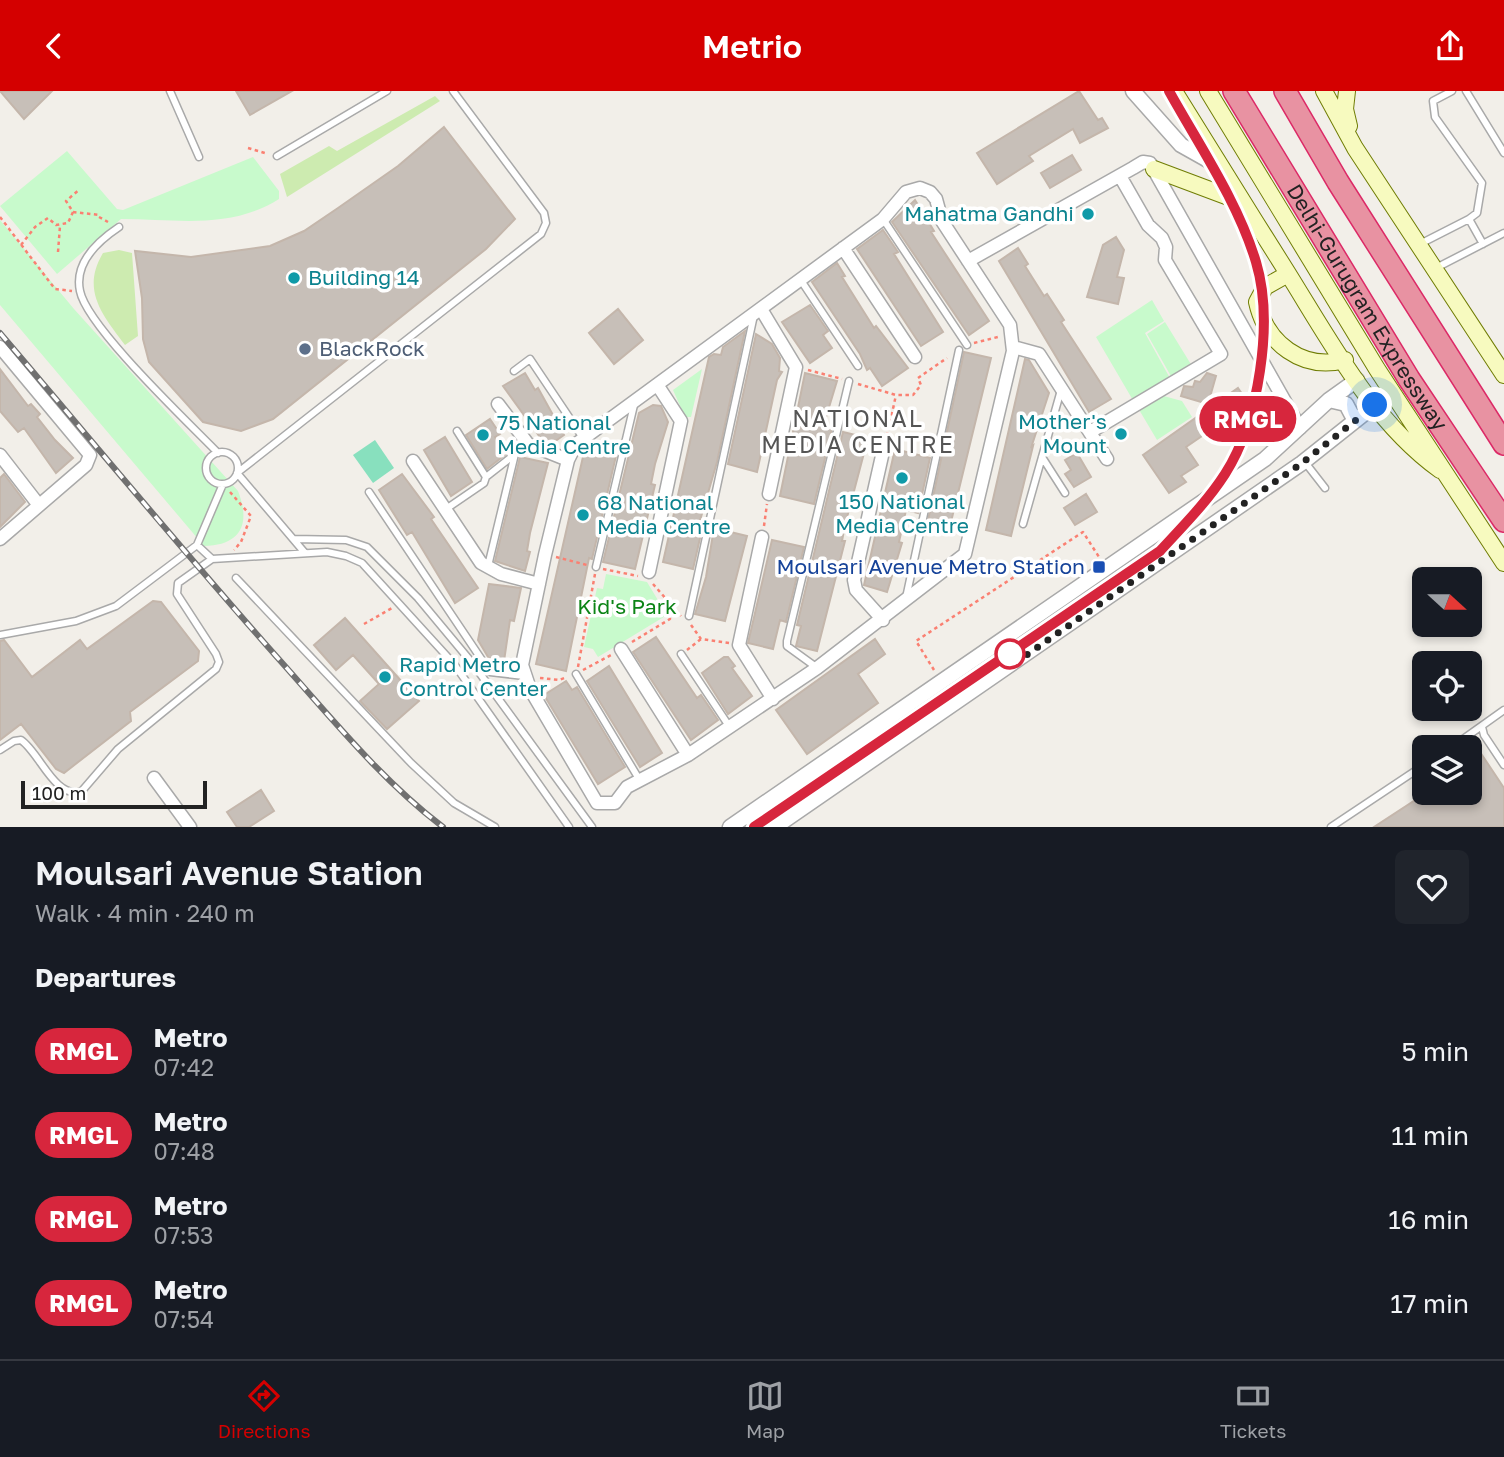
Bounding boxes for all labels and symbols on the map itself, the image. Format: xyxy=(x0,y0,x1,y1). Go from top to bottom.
street label: Delhi-Gurugram Expressway xyxy=(1282,179,1454,435)
place label: Mahatma Gandhi xyxy=(904,200,1074,226)
marker: Mahatma Gandhi xyxy=(1080,206,1096,222)
place label: Building 14 xyxy=(308,264,420,290)
marker: Building 14 xyxy=(286,270,302,286)
place label: BlackRock xyxy=(319,335,425,361)
marker: BlackRock xyxy=(297,341,313,357)
your location xyxy=(1357,387,1392,422)
line badge: RMGL xyxy=(1199,396,1297,442)
district label: NATIONAL MEDIA CENTRE xyxy=(761,404,955,458)
place label: Mother's Mount xyxy=(1018,408,1107,458)
place label: 75 National Media Centre xyxy=(497,409,631,459)
marker: Mother's Mount xyxy=(1113,426,1129,442)
marker: 75 National Media Centre xyxy=(475,427,491,443)
marker: 150 National Media Centre xyxy=(894,470,910,486)
place label: 150 National Media Centre xyxy=(835,488,969,538)
place label: 68 National Media Centre xyxy=(597,489,731,539)
marker: 68 National Media Centre xyxy=(575,507,591,523)
place label: Moulsari Avenue Metro Station xyxy=(776,553,1085,579)
marker: Moulsari Avenue Metro Station xyxy=(1091,559,1107,575)
north arrow xyxy=(1412,567,1482,637)
park label: Kid's Park xyxy=(577,593,677,619)
unlabelled marker xyxy=(995,639,1025,669)
place label: Rapid Metro Control Center xyxy=(399,651,547,701)
marker: Rapid Metro Control Center xyxy=(377,669,393,685)
scale bar xyxy=(21,778,206,810)

